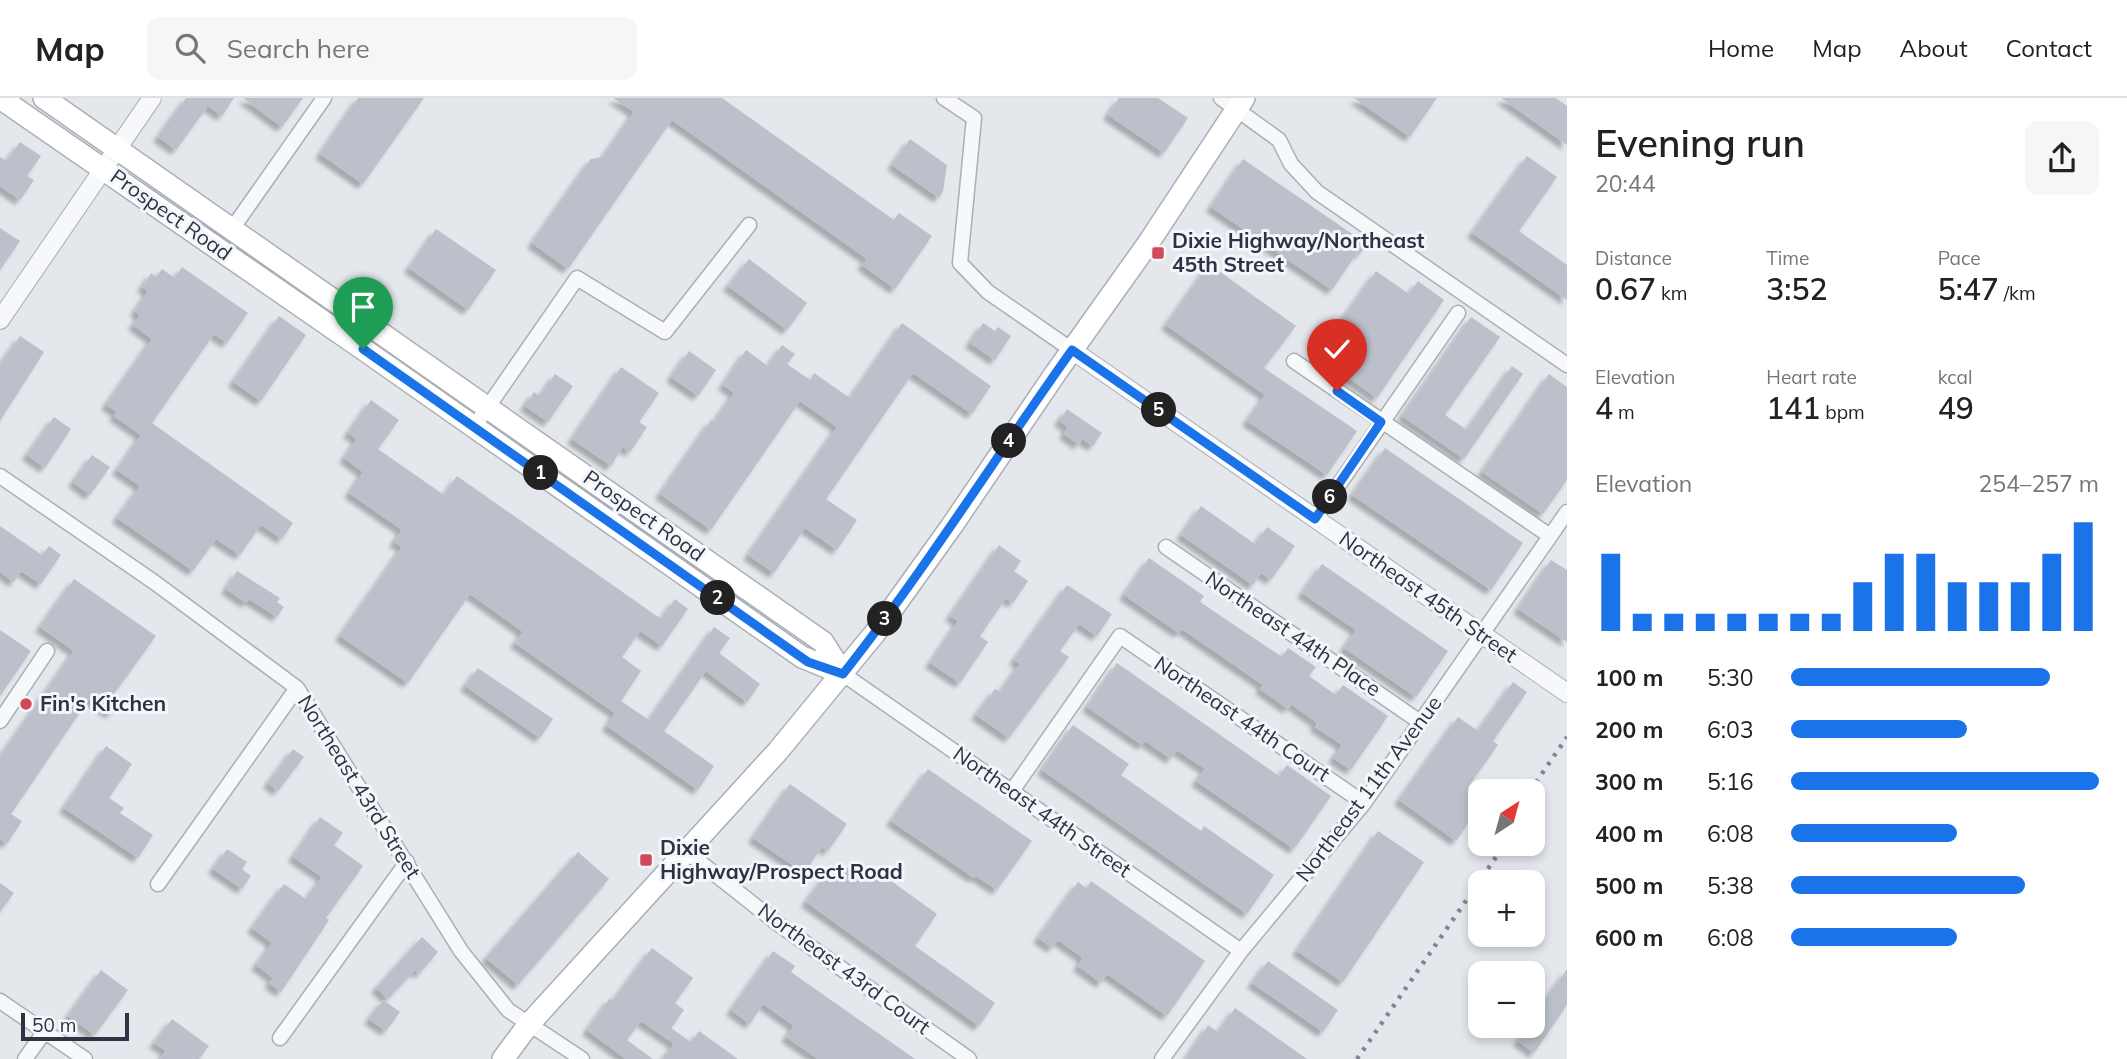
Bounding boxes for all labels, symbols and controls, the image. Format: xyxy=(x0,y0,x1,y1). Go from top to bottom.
search box xyxy=(147,17,637,80)
text: Map xyxy=(35,28,105,69)
icon: search xyxy=(171,29,209,67)
text: Search here xyxy=(227,32,370,65)
text: Home xyxy=(1708,33,1774,63)
text: Map xyxy=(1812,33,1862,63)
text: About xyxy=(1900,33,1968,63)
text: Contact xyxy=(2006,33,2092,63)
text: Evening run xyxy=(1595,119,1805,167)
button: share xyxy=(2025,121,2099,195)
street label: Prospect Road xyxy=(106,163,237,266)
text: 20:44 xyxy=(1595,169,1655,198)
place label: Dixie Highway/Northeast 45th Street xyxy=(1172,227,1425,277)
marker: Dixie Highway/Northeast 45th Street xyxy=(1150,245,1166,261)
text: Distance xyxy=(1595,246,1672,270)
text: Time xyxy=(1766,246,1809,270)
text: Pace xyxy=(1938,246,1981,270)
text: 0.67 xyxy=(1595,270,1656,308)
text: 3:52 xyxy=(1766,270,1827,308)
text: 5:47 xyxy=(1938,270,1999,308)
pin xyxy=(333,277,393,349)
text: km xyxy=(1656,281,1688,305)
text: /km xyxy=(1999,281,2036,305)
icon: arrive xyxy=(344,288,382,326)
pin xyxy=(1307,319,1367,391)
icon: check xyxy=(1318,330,1356,368)
text: Elevation xyxy=(1595,365,1675,389)
text: Heart rate xyxy=(1766,365,1857,389)
text: kcal xyxy=(1938,365,1972,389)
text: 4 xyxy=(1595,389,1613,427)
text: 141 xyxy=(1766,389,1820,427)
text: 49 xyxy=(1938,389,1974,427)
pin: 5 xyxy=(1142,392,1176,428)
text: 5 xyxy=(1153,397,1164,421)
text: m xyxy=(1613,400,1635,424)
text: bpm xyxy=(1820,400,1865,424)
pin: 4 xyxy=(992,424,1026,458)
text: 4 xyxy=(1003,428,1014,452)
pin: 1 xyxy=(524,456,558,490)
text: 1 xyxy=(535,460,546,484)
street label: Prospect Road xyxy=(579,464,710,567)
text: Elevation xyxy=(1595,469,1692,498)
text: 254–257 m xyxy=(1978,469,2099,498)
pin: 6 xyxy=(1312,480,1348,514)
text: 6 xyxy=(1324,484,1335,508)
street label: Northeast 45th Street xyxy=(1335,525,1522,667)
street label: Northeast 44th Place xyxy=(1201,565,1386,702)
pin: 2 xyxy=(700,580,736,616)
text: 2 xyxy=(712,585,723,609)
pin: 3 xyxy=(868,602,903,636)
text: 3 xyxy=(879,606,890,630)
street label: Northeast 44th Court xyxy=(1150,650,1335,787)
text: 100 m xyxy=(1595,663,1663,692)
text: 5:30 xyxy=(1707,663,1754,692)
place label: Fin's Kitchen xyxy=(40,690,166,716)
street label: Northeast 43rd Street xyxy=(293,690,427,883)
street label: Northeast 11th Avenue xyxy=(1290,690,1447,887)
marker: Fin's Kitchen xyxy=(18,696,34,712)
text: 200 m xyxy=(1595,715,1663,744)
text: 6:03 xyxy=(1707,715,1754,744)
street label: Northeast 44th Street xyxy=(949,740,1136,882)
text: 300 m xyxy=(1595,767,1663,796)
text: 5:16 xyxy=(1707,767,1754,796)
north arrow xyxy=(1468,779,1545,856)
map controls xyxy=(1468,779,1545,1038)
text: 400 m xyxy=(1595,819,1663,848)
text: 6:08 xyxy=(1707,819,1754,848)
place label: Dixie Highway/Prospect Road xyxy=(660,834,903,884)
marker: Dixie Highway/Prospect Road xyxy=(638,852,654,868)
button: + xyxy=(1468,870,1545,947)
text: 500 m xyxy=(1595,871,1663,900)
text: 5:38 xyxy=(1707,871,1754,900)
street label: Northeast 43rd Court xyxy=(753,897,936,1039)
text: 600 m xyxy=(1595,923,1663,952)
text: 6:08 xyxy=(1707,923,1754,952)
button: − xyxy=(1468,961,1545,1038)
scale bar xyxy=(21,1010,130,1042)
text: 50 m xyxy=(32,1013,76,1037)

